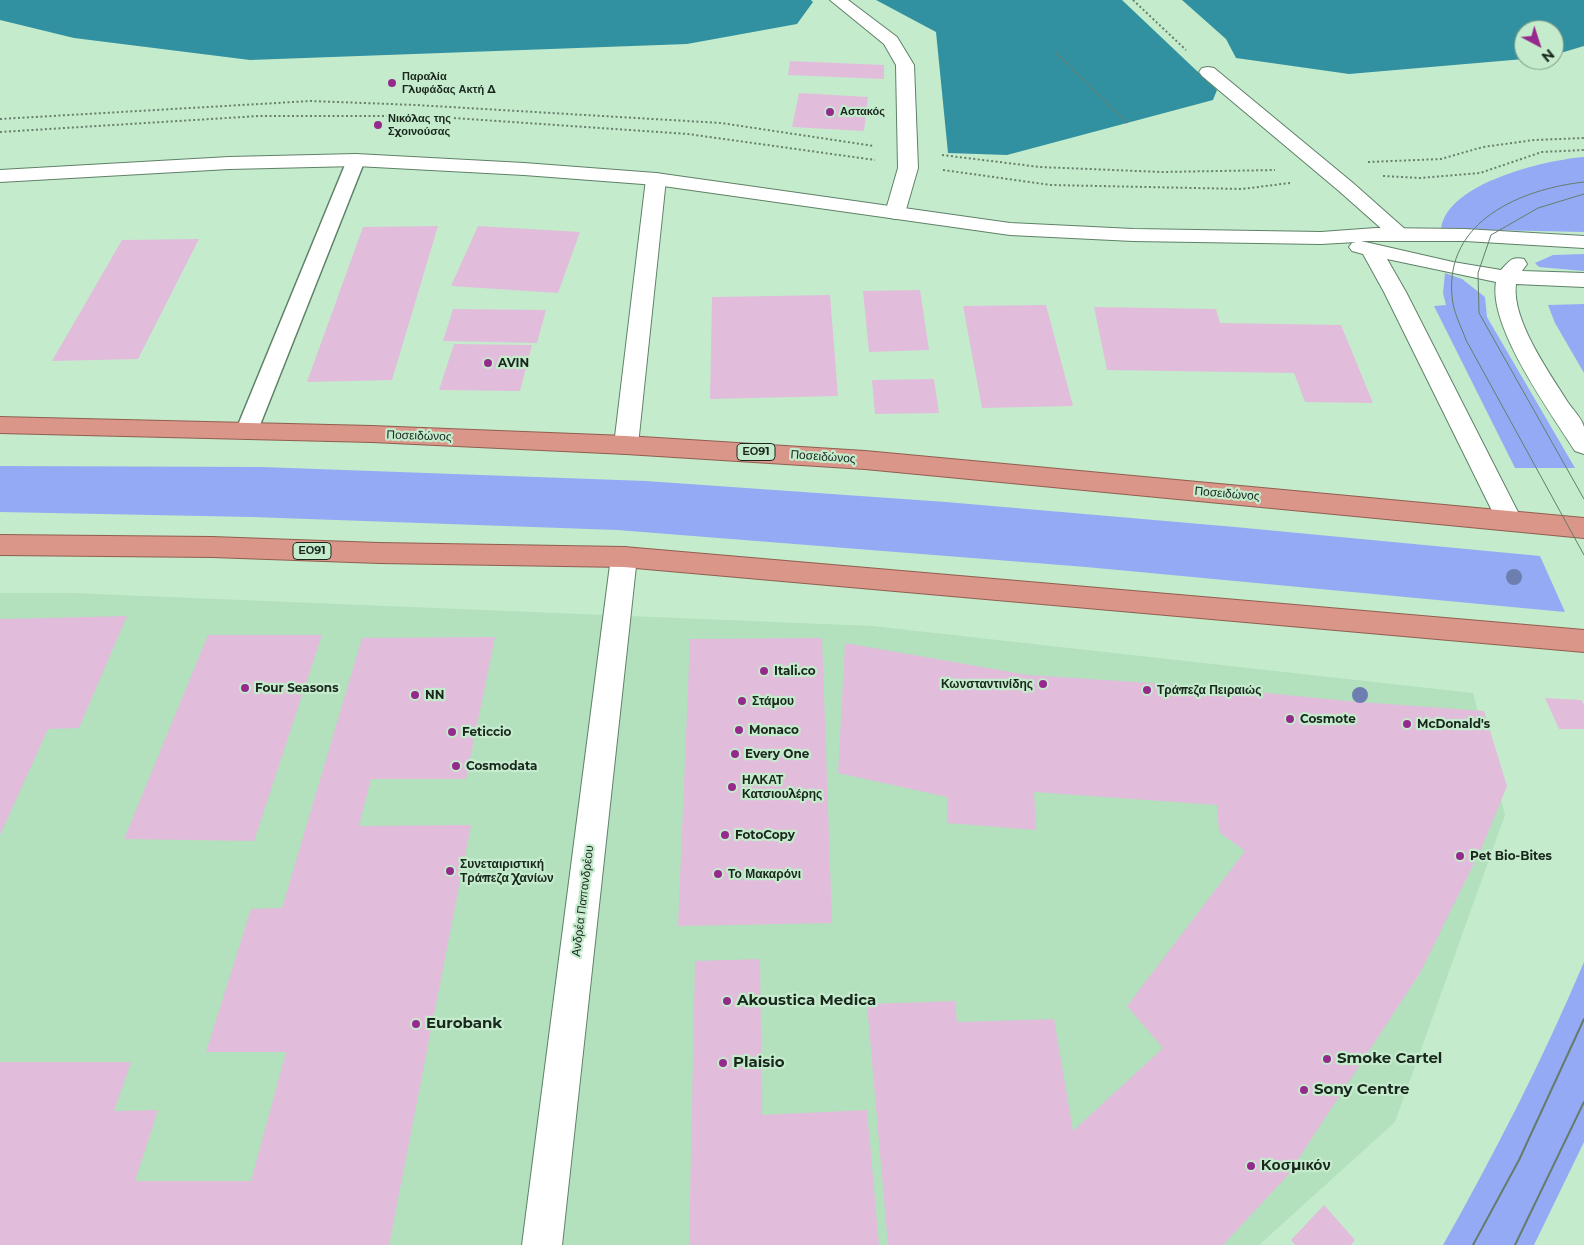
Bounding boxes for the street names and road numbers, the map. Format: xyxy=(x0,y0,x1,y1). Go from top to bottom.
street label: Ποσειδώνος xyxy=(386,428,452,444)
road number: ΕΟ91 xyxy=(737,444,775,461)
street label: Ποσειδώνος xyxy=(790,448,856,466)
street label: Ποσειδώνος xyxy=(1194,484,1260,504)
road number: ΕΟ91 xyxy=(293,542,331,560)
street label: Ανδρέα Παπανδρέου xyxy=(569,845,597,957)

